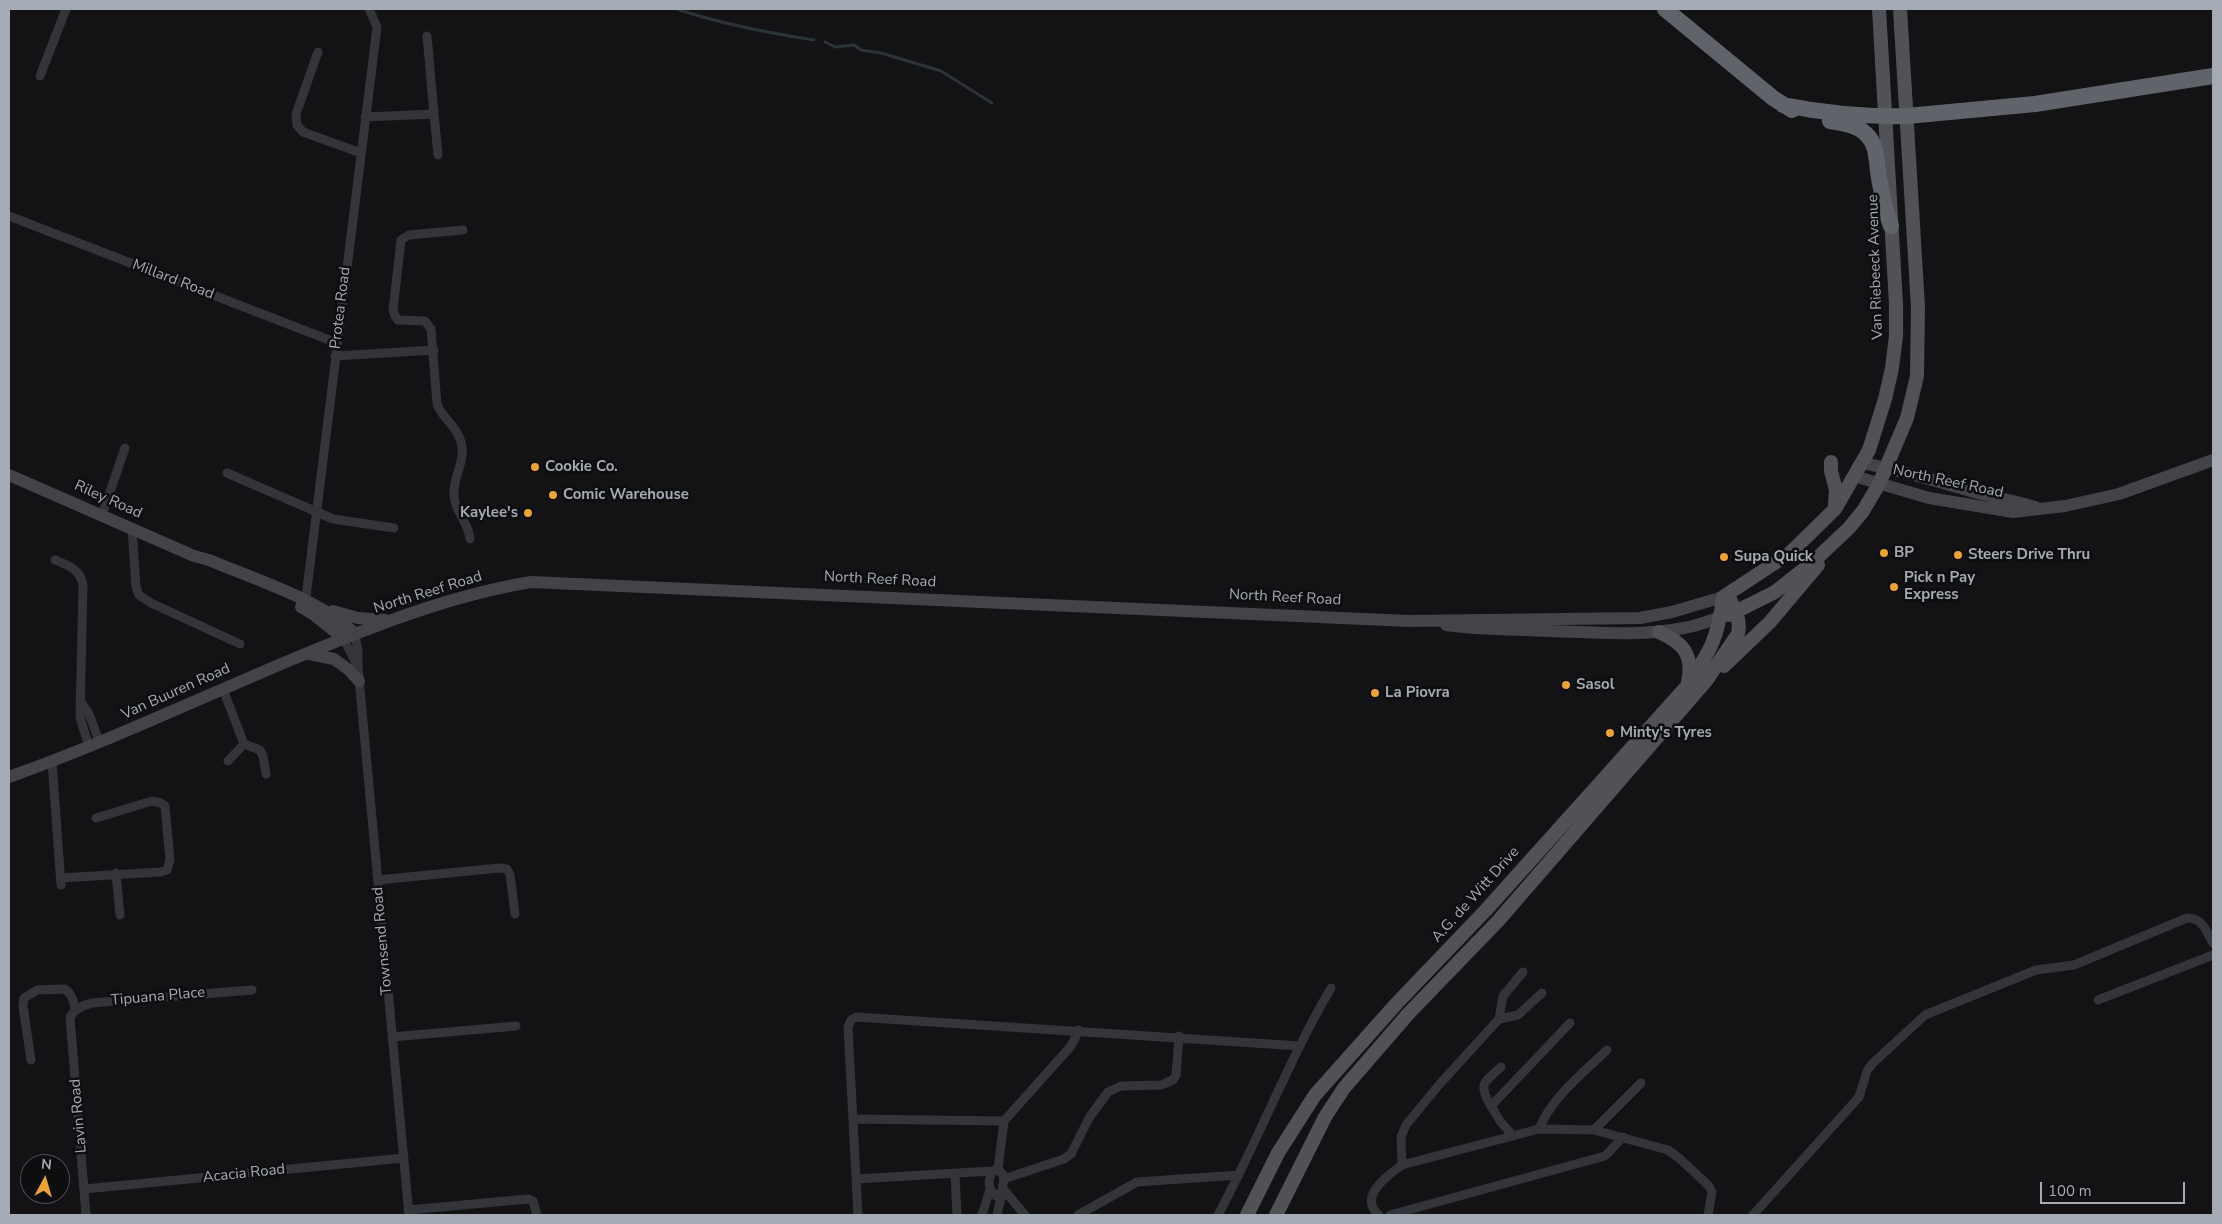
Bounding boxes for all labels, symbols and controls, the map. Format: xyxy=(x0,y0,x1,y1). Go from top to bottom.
street label: Van Riebeeck Avenue xyxy=(1864,194,1888,340)
street label: Millard Road xyxy=(130,256,216,304)
street label: Protea Road xyxy=(327,266,355,350)
place label: Cookie Co. xyxy=(545,458,618,476)
marker: Cookie Co. xyxy=(529,461,541,473)
street label: North Reef Road xyxy=(1891,462,2005,502)
street label: Riley Road xyxy=(71,477,145,523)
place label: Comic Warehouse xyxy=(563,486,689,504)
marker: Comic Warehouse xyxy=(547,489,559,501)
place label: Kaylee's xyxy=(460,504,518,522)
marker: Kaylee's xyxy=(522,507,534,519)
place label: BP xyxy=(1894,544,1914,562)
place label: Steers Drive Thru xyxy=(1968,546,2090,564)
marker: BP xyxy=(1878,547,1890,559)
place label: Supa Quick xyxy=(1734,548,1813,566)
marker: Steers Drive Thru xyxy=(1952,549,1964,561)
marker: Supa Quick xyxy=(1718,551,1730,563)
street label: North Reef Road xyxy=(372,568,484,618)
street label: North Reef Road xyxy=(823,568,937,592)
place label: Pick n Pay Express xyxy=(1904,569,1975,604)
marker: Pick n Pay Express xyxy=(1888,581,1900,593)
street label: North Reef Road xyxy=(1228,586,1342,610)
street label: Van Buuren Road xyxy=(119,660,233,724)
place label: Sasol xyxy=(1576,676,1614,694)
marker: Sasol xyxy=(1560,679,1572,691)
place label: La Piovra xyxy=(1385,684,1450,702)
marker: La Piovra xyxy=(1369,687,1381,699)
place label: Minty's Tyres xyxy=(1620,724,1712,742)
marker: Minty's Tyres xyxy=(1604,727,1616,739)
street label: A.G. de Witt Drive xyxy=(1428,843,1524,947)
street label: Townsend Road xyxy=(369,886,397,996)
street label: Tipuana Place xyxy=(110,984,206,1010)
street label: Lavin Road xyxy=(67,1078,91,1154)
north arrow xyxy=(20,1154,70,1204)
text: N xyxy=(40,1155,53,1175)
street label: Acacia Road xyxy=(202,1161,286,1187)
scale bar xyxy=(2042,1172,2187,1204)
text: 100 m xyxy=(2048,1181,2092,1201)

